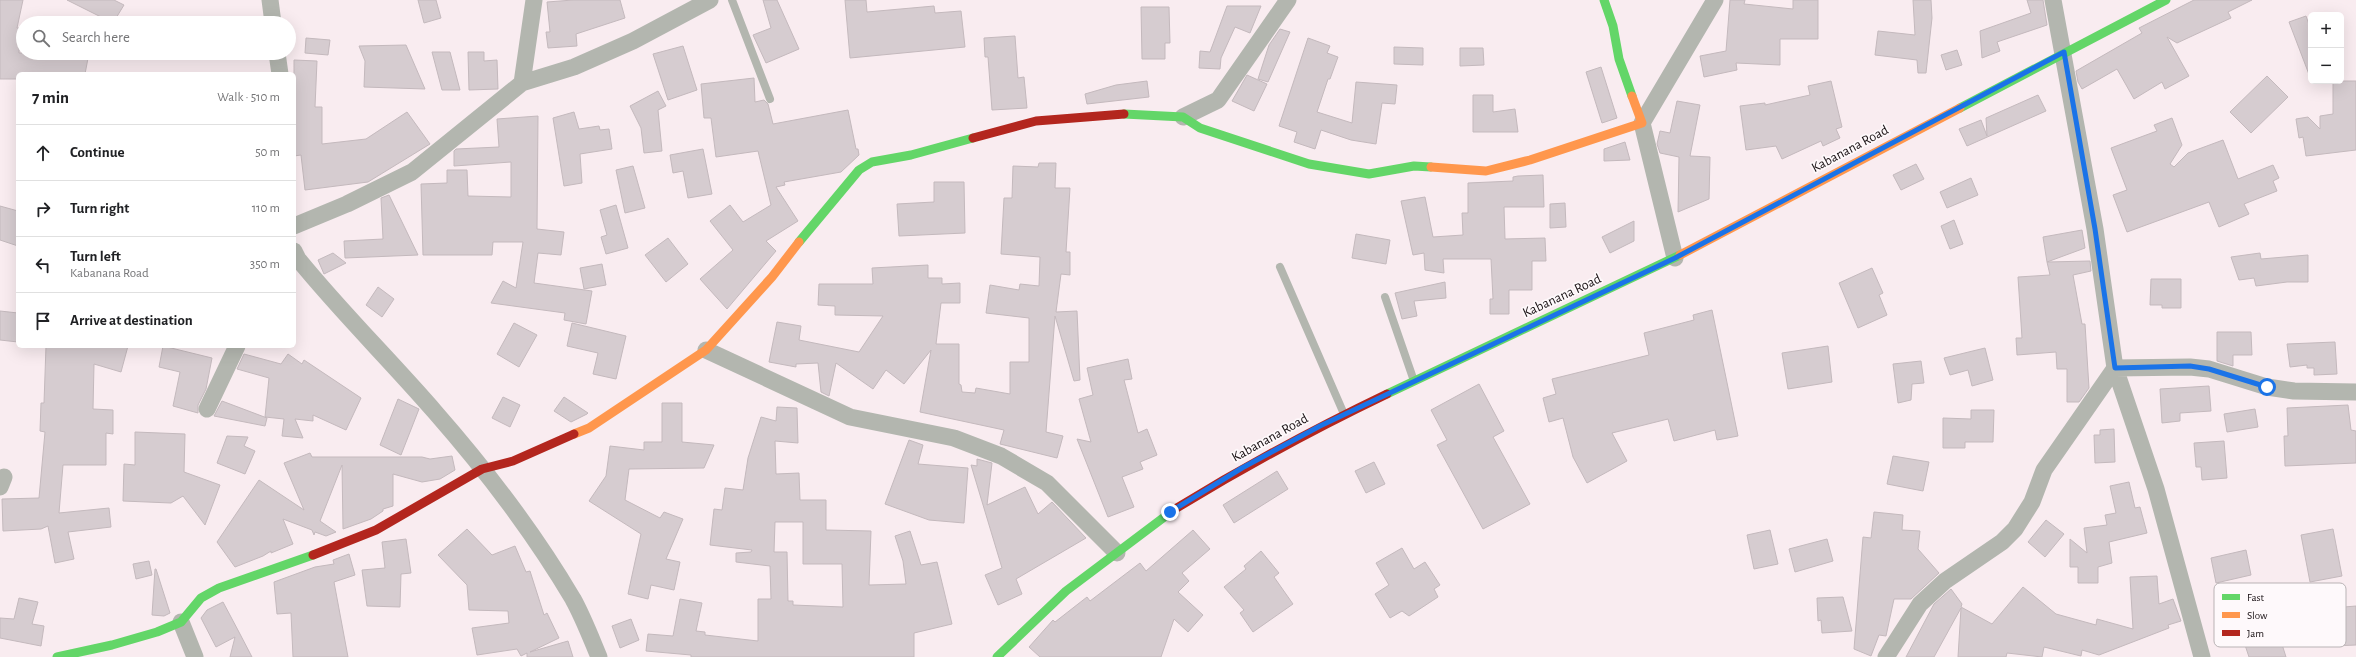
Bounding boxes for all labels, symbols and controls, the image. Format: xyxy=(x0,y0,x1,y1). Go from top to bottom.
map controls xyxy=(2308,12,2344,84)
button: + xyxy=(2308,12,2344,48)
search box xyxy=(16,16,296,60)
icon: search xyxy=(30,27,52,49)
text: Search here xyxy=(62,30,130,45)
button: − xyxy=(2308,48,2344,84)
text: 7 min xyxy=(32,89,69,106)
text: Walk · 510 m xyxy=(217,91,280,104)
street label: Kabanana Road xyxy=(1809,123,1891,175)
icon: ahead xyxy=(32,142,54,164)
text: Continue xyxy=(70,145,125,160)
text: 50 m xyxy=(255,146,280,159)
icon: right xyxy=(32,198,54,220)
text: Turn right xyxy=(70,201,129,216)
text: 110 m xyxy=(252,202,280,215)
text: Turn left xyxy=(70,249,121,264)
icon: left xyxy=(32,254,54,276)
text: 350 m xyxy=(250,258,280,271)
text: Kabanana Road xyxy=(70,267,149,280)
street label: Kabanana Road xyxy=(1521,272,1603,320)
icon: arrive xyxy=(32,310,54,332)
text: Arrive at destination xyxy=(70,313,193,328)
route start xyxy=(2258,378,2276,396)
street label: Kabanana Road xyxy=(1229,411,1311,465)
route end xyxy=(1161,503,1179,521)
legend xyxy=(2214,583,2346,647)
text: Fast xyxy=(2247,592,2265,603)
text: Slow xyxy=(2247,610,2268,621)
text: Jam xyxy=(2247,628,2264,639)

